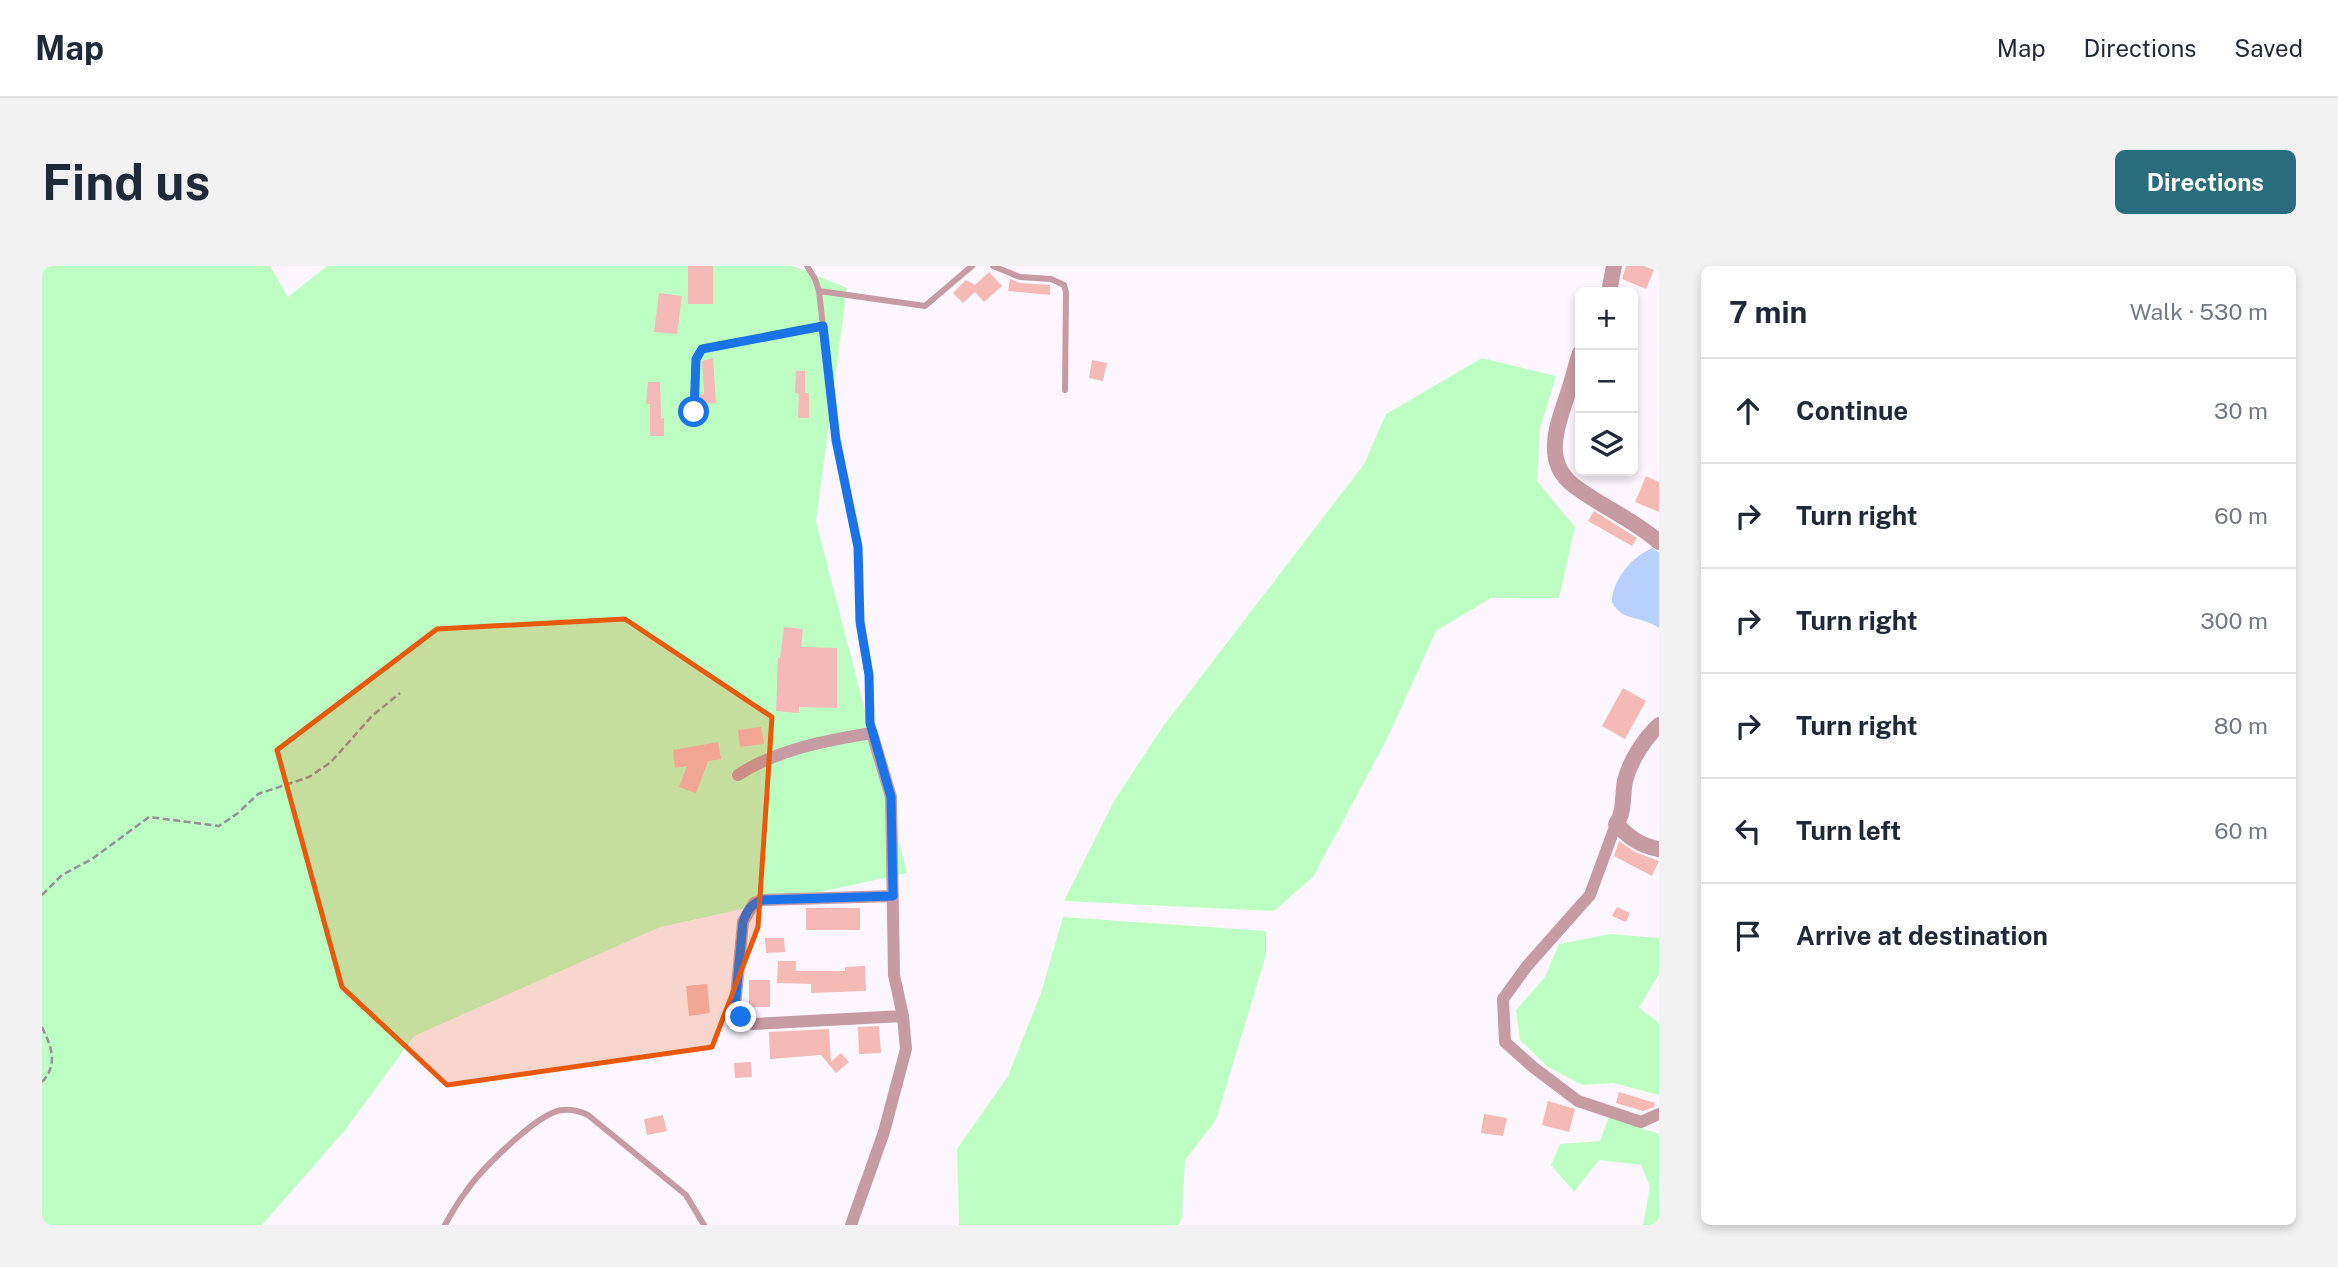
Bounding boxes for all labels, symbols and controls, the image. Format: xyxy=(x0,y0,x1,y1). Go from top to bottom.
text: Map xyxy=(35,29,104,67)
text: Map xyxy=(1997,34,2046,62)
text: Directions xyxy=(2084,34,2196,62)
text: Saved xyxy=(2234,34,2303,62)
button: Directions xyxy=(2115,150,2296,214)
text: Find us xyxy=(42,153,210,211)
map controls xyxy=(1575,287,1638,476)
button: + xyxy=(1575,287,1638,350)
text: 7 min xyxy=(1729,294,1807,330)
text: Walk · 530 m xyxy=(2130,298,2268,325)
button: − xyxy=(1575,350,1638,413)
icon: ahead xyxy=(1729,392,1767,430)
text: Continue xyxy=(1796,395,1908,426)
route start xyxy=(678,396,709,427)
text: 30 m xyxy=(2214,397,2268,424)
button: layers xyxy=(1575,413,1638,476)
icon: right xyxy=(1729,497,1767,535)
text: Turn right xyxy=(1796,500,1918,531)
text: 60 m xyxy=(2214,502,2268,529)
icon: right xyxy=(1729,602,1767,640)
text: Turn right xyxy=(1796,605,1918,636)
text: 300 m xyxy=(2200,607,2268,634)
icon: right xyxy=(1729,707,1767,745)
text: Turn right xyxy=(1796,710,1918,741)
text: 80 m xyxy=(2214,712,2268,739)
icon: left xyxy=(1729,812,1767,850)
text: Turn left xyxy=(1796,815,1901,846)
text: 60 m xyxy=(2214,817,2268,844)
icon: arrive xyxy=(1729,917,1767,955)
text: Arrive at destination xyxy=(1796,920,2048,951)
route end xyxy=(725,1001,756,1032)

